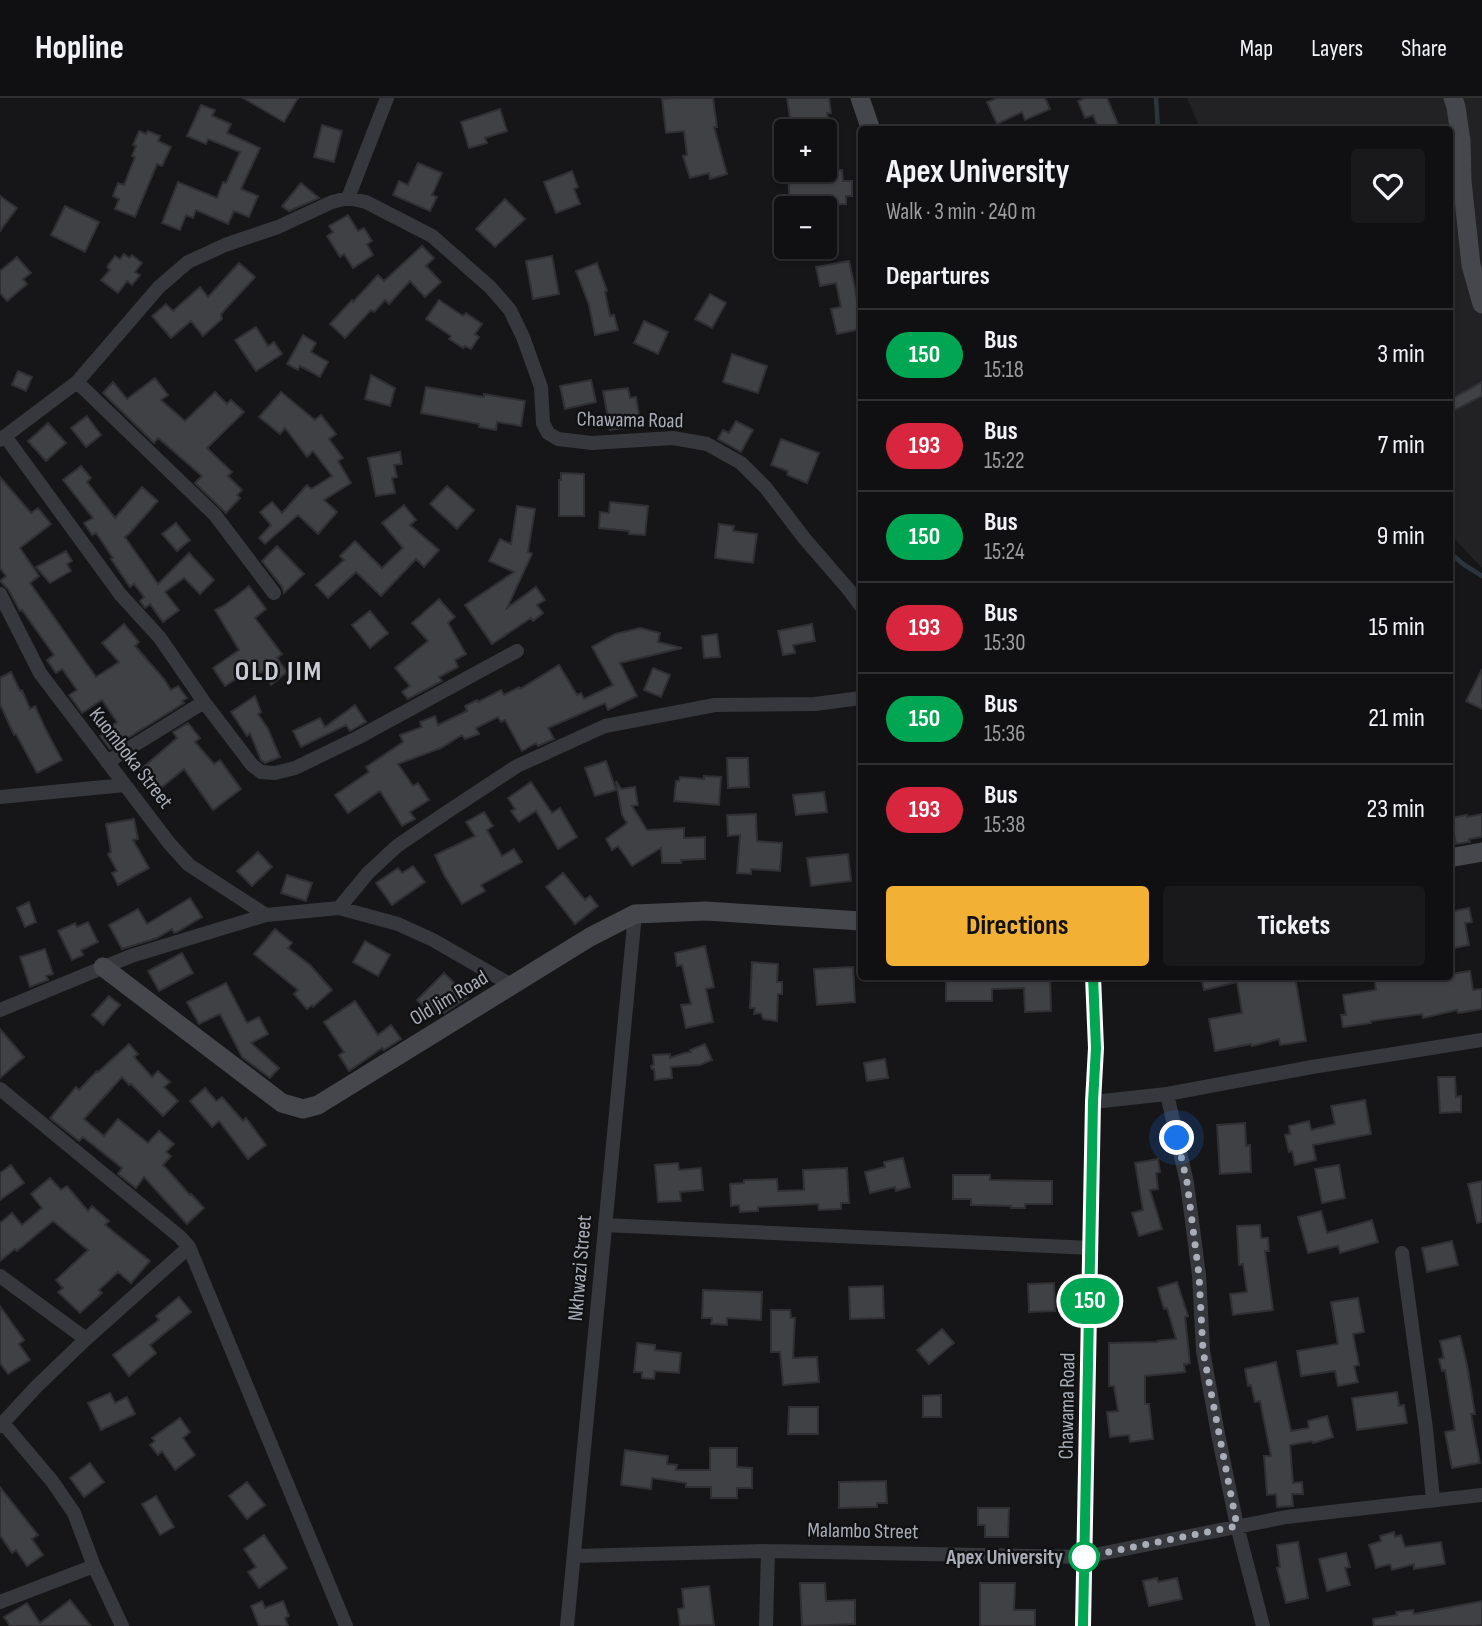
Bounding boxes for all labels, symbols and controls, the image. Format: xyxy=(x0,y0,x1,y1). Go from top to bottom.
text: Hopline xyxy=(35,28,124,68)
text: Map xyxy=(1240,34,1273,63)
text: Layers xyxy=(1311,34,1363,63)
text: Share xyxy=(1401,34,1447,63)
map controls xyxy=(774,119,837,259)
button: + xyxy=(774,119,837,182)
button: heart xyxy=(1351,149,1425,223)
text: Apex University xyxy=(886,152,1069,192)
button: − xyxy=(774,196,837,259)
text: Walk · 3 min · 240 m xyxy=(886,198,1036,226)
text: Departures xyxy=(886,261,990,292)
text: Bus xyxy=(984,325,1018,356)
text: 3 min xyxy=(1377,339,1425,370)
text: 150 xyxy=(909,340,940,369)
text: 15:18 xyxy=(984,356,1024,384)
street label: Chawama Road xyxy=(576,407,684,433)
text: Bus xyxy=(984,416,1018,447)
text: 7 min xyxy=(1378,430,1425,461)
text: 193 xyxy=(909,431,940,460)
text: 15:22 xyxy=(984,447,1025,475)
text: Bus xyxy=(984,507,1018,538)
text: 9 min xyxy=(1377,521,1425,552)
text: 150 xyxy=(909,522,940,551)
text: 15:24 xyxy=(984,538,1025,566)
text: Bus xyxy=(984,598,1018,629)
text: 15 min xyxy=(1369,612,1425,643)
text: 193 xyxy=(909,613,940,642)
text: 15:30 xyxy=(984,629,1026,657)
district label: OLD JIM xyxy=(235,655,323,688)
text: Bus xyxy=(984,689,1018,720)
street label: Kuomboka Street xyxy=(84,702,178,814)
text: 21 min xyxy=(1368,703,1425,734)
text: 150 xyxy=(909,704,940,733)
text: 15:36 xyxy=(984,720,1025,748)
text: Bus xyxy=(984,780,1018,811)
text: 23 min xyxy=(1367,794,1425,825)
text: 193 xyxy=(909,795,940,824)
text: 15:38 xyxy=(984,811,1025,839)
button: Directions xyxy=(886,886,1149,966)
button: Tickets xyxy=(1163,886,1425,966)
street label: Old Jim Road xyxy=(406,965,492,1031)
your location xyxy=(1159,1120,1194,1155)
street label: Nkhwazi Street xyxy=(563,1214,597,1322)
line badge: 150 xyxy=(1050,1278,1130,1324)
text: 150 xyxy=(1074,1286,1106,1315)
street label: Chawama Road xyxy=(1054,1352,1080,1460)
street label: Malambo Street xyxy=(807,1518,919,1544)
marker: Apex University xyxy=(1069,1542,1099,1572)
place label: Apex University xyxy=(945,1545,1063,1570)

